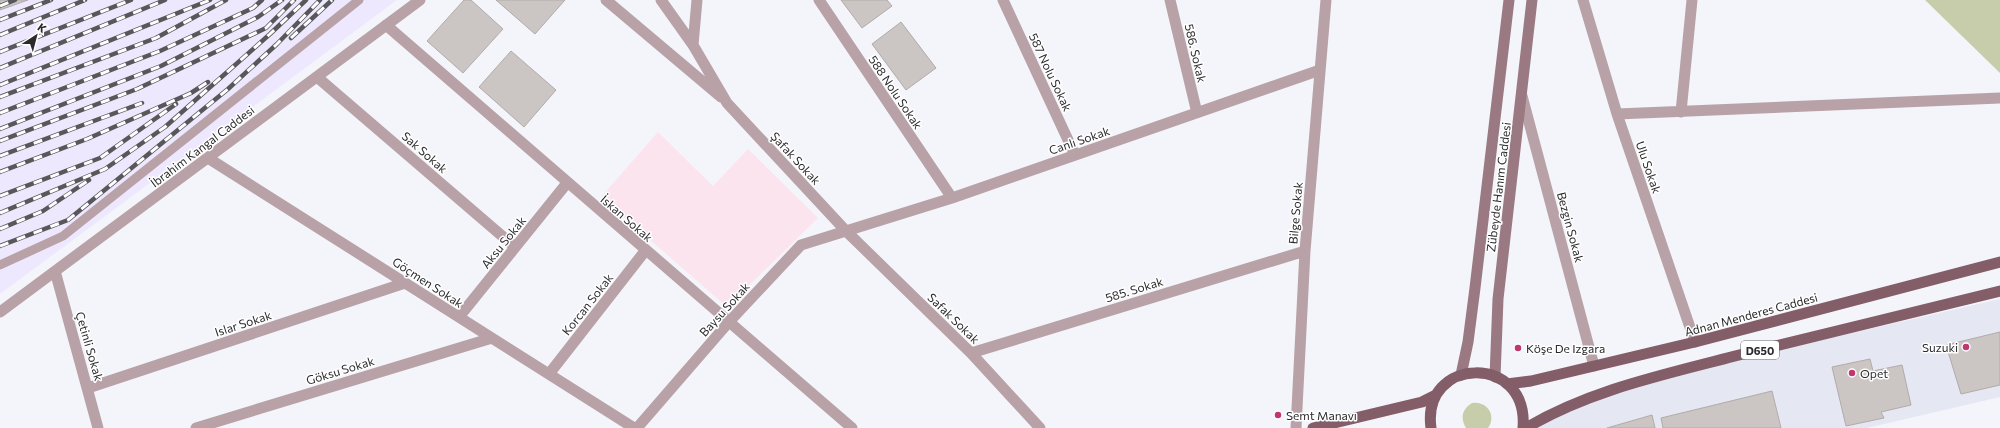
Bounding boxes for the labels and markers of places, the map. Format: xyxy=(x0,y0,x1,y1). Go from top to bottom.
place label: Suzuki xyxy=(1922,340,1958,354)
place label: Köşe De Izgara xyxy=(1526,341,1605,355)
marker: Suzuki xyxy=(1961,342,1971,352)
marker: Köşe De Izgara xyxy=(1513,343,1523,353)
place label: Opet xyxy=(1860,366,1888,380)
marker: Opet xyxy=(1847,368,1857,378)
place label: Semt Manavı xyxy=(1286,408,1357,422)
marker: Semt Manavı xyxy=(1273,410,1283,420)

